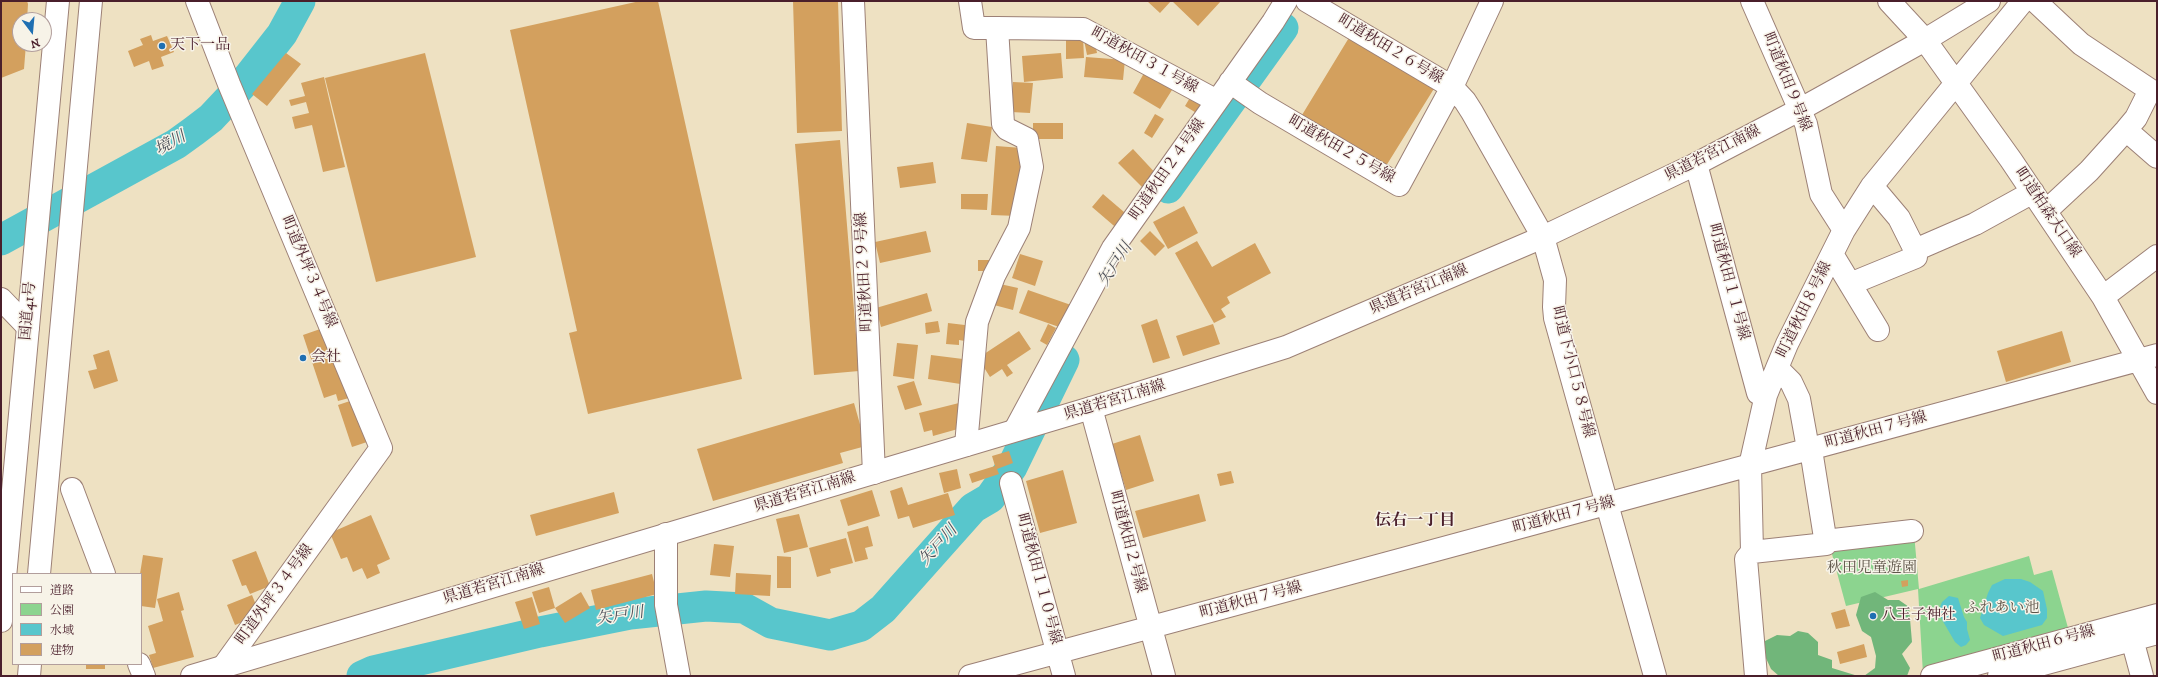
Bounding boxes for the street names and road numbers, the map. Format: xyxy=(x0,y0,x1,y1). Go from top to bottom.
street label: 町道秋田２６号線 xyxy=(1334,11,1446,89)
street label: 町道秋田３１号線 xyxy=(1087,24,1201,98)
street label: 町道秋田９号線 xyxy=(1758,30,1814,134)
street label: 町道秋田２５号線 xyxy=(1285,112,1397,188)
street label: 町道秋田２４号線 xyxy=(1126,116,1210,224)
street label: 県道若宮江南線 xyxy=(1662,122,1764,186)
street label: 町道柏森大口線 xyxy=(2010,164,2084,262)
street label: 町道秋田２９号線 xyxy=(853,212,877,332)
street label: 町道外坪３４号線 xyxy=(276,213,340,331)
street label: 町道秋田１１号線 xyxy=(1704,222,1752,342)
street label: 町道秋田８号線 xyxy=(1774,259,1836,361)
street label: 県道若宮江南線 xyxy=(1367,261,1471,319)
street label: 国道41号 xyxy=(17,281,41,341)
street label: 町道下小口５８号線 xyxy=(1547,304,1597,440)
street label: 県道若宮江南線 xyxy=(1062,377,1168,425)
street label: 町道秋田７号線 xyxy=(1823,409,1929,453)
street label: 県道若宮江南線 xyxy=(752,469,858,517)
street label: 町道秋田２号線 xyxy=(1105,489,1149,595)
street label: 町道秋田７号線 xyxy=(1511,494,1617,538)
street label: 町道秋田１１０号線 xyxy=(1012,511,1064,647)
street label: 町道外坪３４号線 xyxy=(232,541,318,649)
street label: 県道若宮江南線 xyxy=(441,561,547,609)
street label: 町道秋田７号線 xyxy=(1198,579,1304,623)
street label: 町道秋田６号線 xyxy=(1991,623,2097,667)

